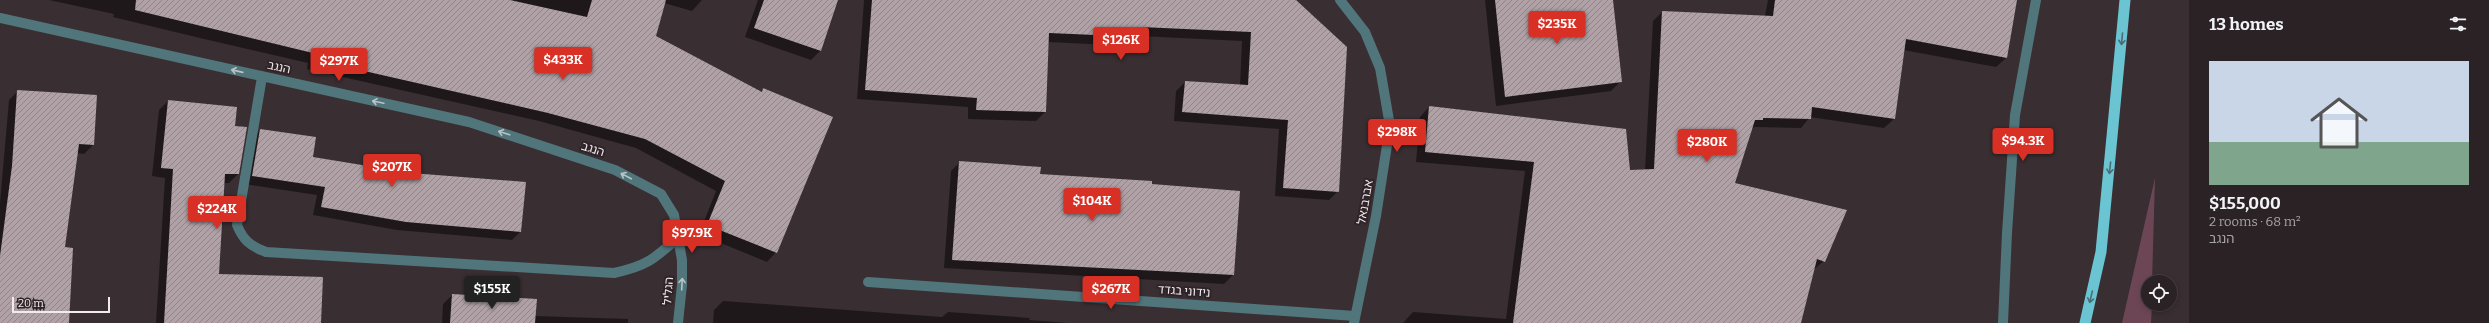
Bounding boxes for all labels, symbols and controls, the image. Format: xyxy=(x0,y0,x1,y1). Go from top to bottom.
pin: $235K xyxy=(1529,11,1585,45)
icon: filters xyxy=(2447,13,2469,35)
text: 13 homes xyxy=(2209,14,2284,35)
text: $235K xyxy=(1537,16,1577,31)
pin: $126K xyxy=(1093,27,1149,61)
text: $126K xyxy=(1102,32,1140,47)
one-way arrow xyxy=(2118,32,2125,45)
pin: $433K xyxy=(535,47,591,81)
pin: $297K xyxy=(311,48,367,82)
text: $433K xyxy=(543,52,583,67)
text: $297K xyxy=(319,53,359,68)
street label: הנגב xyxy=(266,58,292,76)
one-way arrow xyxy=(231,67,244,75)
icon: home xyxy=(2303,87,2375,159)
one-way arrow xyxy=(372,98,385,106)
pin: $298K xyxy=(1369,119,1425,153)
text: $298K xyxy=(1377,124,1417,139)
pin: $94.3K xyxy=(1990,128,2056,162)
one-way arrow xyxy=(498,129,510,137)
pin: $280K xyxy=(1679,129,1735,163)
text: $94.3K xyxy=(2001,133,2045,148)
text: $280K xyxy=(1687,134,1727,149)
street label: הנגב xyxy=(580,139,606,159)
pin: $207K xyxy=(364,154,420,188)
text: $207K xyxy=(372,159,412,174)
one-way arrow xyxy=(2106,161,2114,174)
one-way arrow xyxy=(621,172,633,179)
street label: אברבנאל xyxy=(1354,178,1376,225)
pin: $104K xyxy=(1064,188,1120,222)
text: $104K xyxy=(1073,193,1111,208)
text: $155,000 xyxy=(2209,193,2281,214)
pin: $224K xyxy=(189,196,245,230)
text: $224K xyxy=(197,201,237,216)
text: 2 rooms · 68 m² xyxy=(2209,214,2301,229)
pin: $97.9K xyxy=(659,220,725,254)
text: $97.9K xyxy=(672,225,712,240)
text: הנגב xyxy=(2209,231,2234,246)
map controls xyxy=(2141,275,2177,311)
button: locate xyxy=(2141,275,2177,311)
pin: $155K xyxy=(464,276,520,310)
pin: $267K xyxy=(1083,276,1139,310)
street label: הגליל xyxy=(660,277,676,305)
one-way arrow xyxy=(678,278,685,291)
text: $155K xyxy=(474,281,511,296)
text: $267K xyxy=(1091,281,1131,296)
street label: נידוני בגדד xyxy=(1157,282,1211,300)
one-way arrow xyxy=(2087,290,2094,303)
scale bar xyxy=(12,295,110,314)
text: 20 m xyxy=(18,297,44,310)

